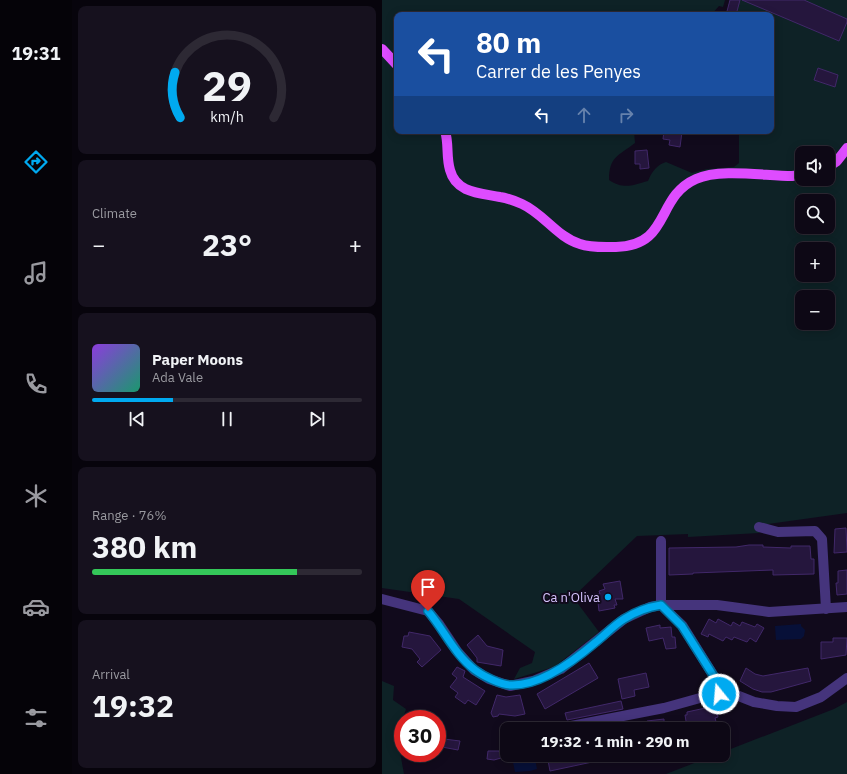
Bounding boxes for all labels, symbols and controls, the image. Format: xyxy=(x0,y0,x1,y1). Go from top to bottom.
text: 80 m xyxy=(476,24,541,61)
icon: left xyxy=(410,28,462,80)
text: 19:31 xyxy=(11,42,61,65)
text: 29 xyxy=(202,58,252,112)
text: Carrer de les Penyes xyxy=(476,60,641,83)
icon: left xyxy=(531,104,553,126)
icon: ahead xyxy=(573,104,595,126)
icon: right xyxy=(615,104,637,126)
text: km/h xyxy=(210,106,244,125)
map controls xyxy=(795,146,835,330)
button: sound xyxy=(795,146,835,186)
icon: directions xyxy=(22,148,50,176)
button: search xyxy=(795,194,835,234)
text: Climate xyxy=(92,205,137,222)
text: 23° xyxy=(202,225,252,264)
text: − xyxy=(92,230,105,259)
text: + xyxy=(349,230,362,259)
button: + xyxy=(795,242,835,282)
icon: music xyxy=(22,259,50,287)
button: − xyxy=(795,290,835,330)
text: Paper Moons xyxy=(152,350,243,369)
text: Ada Vale xyxy=(152,369,203,386)
icon: phone xyxy=(22,370,50,398)
icon: previous xyxy=(126,408,148,430)
icon: pause xyxy=(216,408,238,430)
icon: next xyxy=(306,408,328,430)
icon: climate xyxy=(22,482,50,510)
text: Range · 76% xyxy=(92,507,166,524)
text: 380 km xyxy=(92,527,197,566)
pin xyxy=(411,570,445,611)
icon: arrive xyxy=(417,576,439,598)
place label: Ca n'Oliva xyxy=(543,589,600,606)
marker: Ca n'Oliva xyxy=(603,592,613,602)
icon: car xyxy=(22,593,50,621)
text: Arrival xyxy=(92,666,130,683)
position arrow xyxy=(698,673,740,715)
text: 19:32 xyxy=(92,686,174,725)
icon: filters xyxy=(22,704,50,732)
speed limit sign: 30 xyxy=(394,710,446,762)
text: 19:32 · 1 min · 290 m xyxy=(541,732,689,751)

